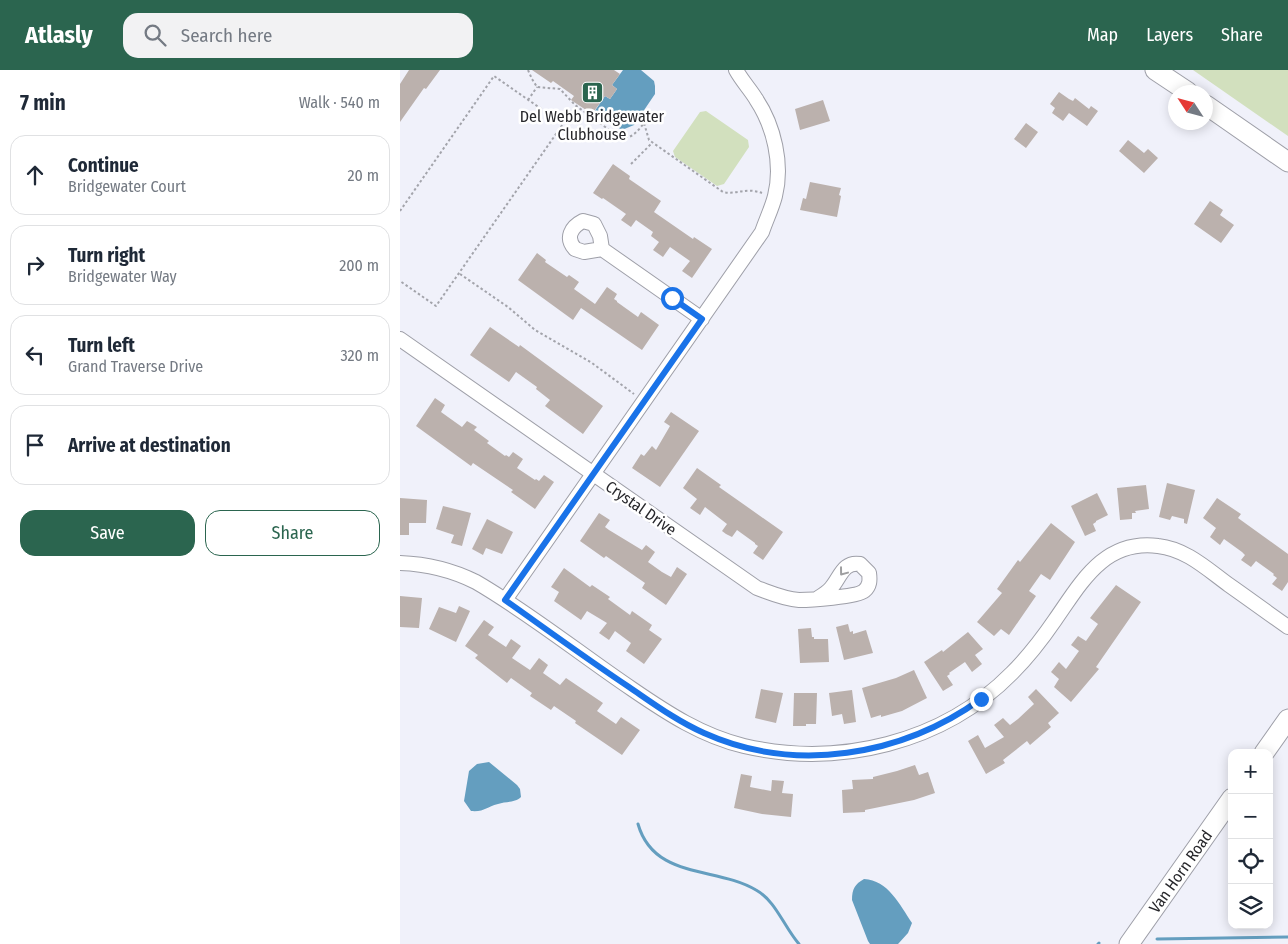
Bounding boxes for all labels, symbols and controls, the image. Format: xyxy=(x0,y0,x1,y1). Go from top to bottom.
search box xyxy=(123,13,473,58)
text: Atlasly xyxy=(25,21,93,49)
icon: search xyxy=(141,21,169,49)
text: Search here xyxy=(181,24,272,47)
text: Map xyxy=(1087,24,1118,46)
text: Layers xyxy=(1146,24,1193,46)
text: Share xyxy=(1221,24,1263,46)
building icon: Del Webb Bridgewater Clubhouse xyxy=(580,80,604,104)
north arrow xyxy=(1168,85,1213,130)
text: 7 min xyxy=(20,90,66,116)
text: Walk · 540 m xyxy=(299,93,380,112)
place label: Del Webb Bridgewater Clubhouse xyxy=(520,107,665,144)
text: Continue xyxy=(68,154,139,177)
icon: ahead xyxy=(21,161,49,189)
text: 20 m xyxy=(348,166,379,185)
text: Bridgewater Court xyxy=(68,177,186,196)
text: Turn right xyxy=(68,244,145,267)
icon: right xyxy=(21,251,49,279)
text: 200 m xyxy=(339,256,379,275)
text: Bridgewater Way xyxy=(68,267,177,286)
route start xyxy=(661,287,684,310)
text: Turn left xyxy=(68,334,135,357)
icon: left xyxy=(21,341,49,369)
text: 320 m xyxy=(340,346,379,365)
text: Grand Traverse Drive xyxy=(68,357,203,376)
icon: arrive xyxy=(21,431,49,459)
text: Arrive at destination xyxy=(68,434,231,457)
street label: Crystal Drive xyxy=(602,477,680,539)
button: Save xyxy=(20,510,195,556)
button: Share xyxy=(205,510,380,556)
one-way arrow xyxy=(840,566,848,575)
route end xyxy=(970,688,993,711)
map controls xyxy=(1228,749,1273,929)
button: + xyxy=(1228,749,1273,794)
button: − xyxy=(1228,794,1273,839)
street label: Van Horn Road xyxy=(1145,826,1216,916)
button: locate xyxy=(1228,839,1273,884)
button: layers xyxy=(1228,884,1273,929)

